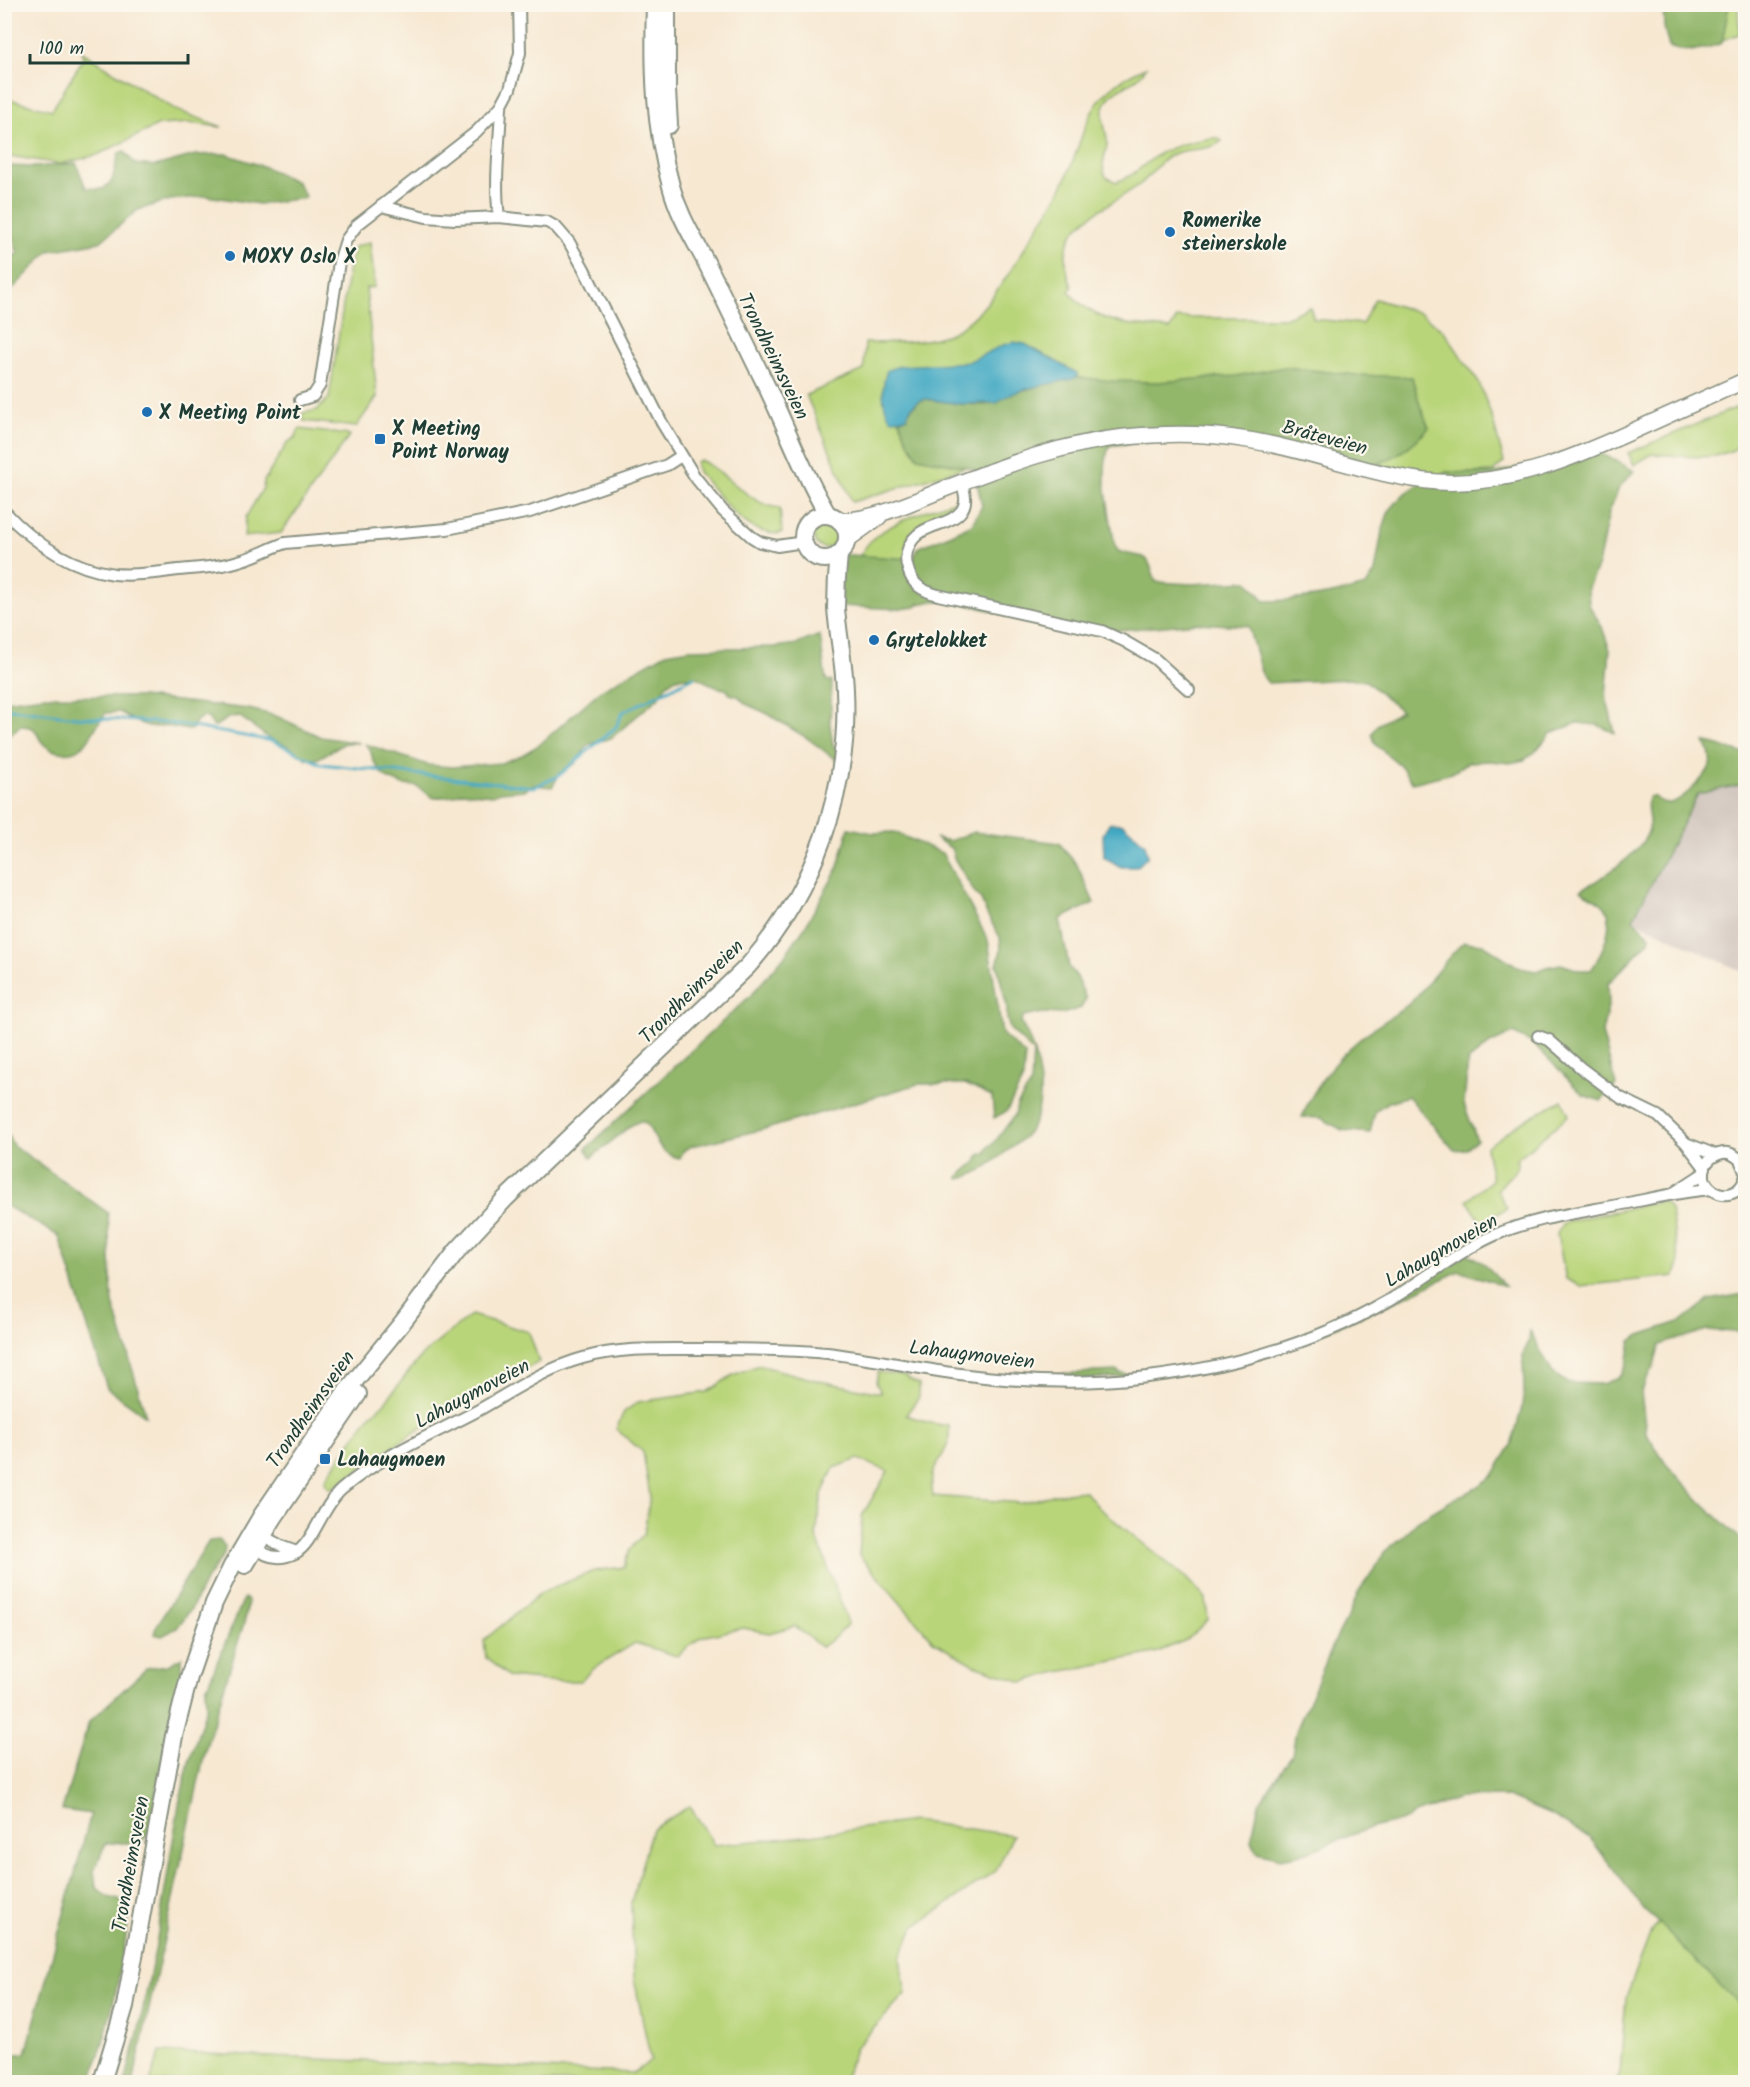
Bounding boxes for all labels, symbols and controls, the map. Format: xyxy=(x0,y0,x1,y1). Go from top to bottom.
scale bar xyxy=(30,27,188,65)
text: 100 m xyxy=(39,35,84,64)
place label: Romerike steinerskole xyxy=(1182,206,1287,261)
marker: Romerike steinerskole xyxy=(1163,225,1177,239)
place label: MOXY Oslo X xyxy=(242,242,357,274)
marker: MOXY Oslo X xyxy=(223,249,237,263)
street label: Trondheimsveien xyxy=(728,288,817,426)
place label: X Meeting Point xyxy=(158,398,302,430)
marker: X Meeting Point xyxy=(140,405,154,419)
street label: Bråteveien xyxy=(1278,412,1371,466)
place label: X Meeting Point Norway xyxy=(391,414,509,469)
marker: X Meeting Point Norway xyxy=(373,432,387,446)
place label: Grytelokket xyxy=(886,626,988,658)
marker: Grytelokket xyxy=(867,633,881,647)
street label: Trondheimsveien xyxy=(632,932,752,1052)
street label: Lahaugmoveien xyxy=(1379,1206,1505,1297)
street label: Lahaugmoveien xyxy=(907,1332,1036,1380)
street label: Trondheimsveien xyxy=(259,1345,364,1476)
street label: Lahaugmoveien xyxy=(410,1351,536,1439)
place label: Lahaugmoen xyxy=(337,1445,445,1477)
marker: Lahaugmoen xyxy=(318,1452,332,1466)
street label: Trondheimsveien xyxy=(104,1794,160,1935)

